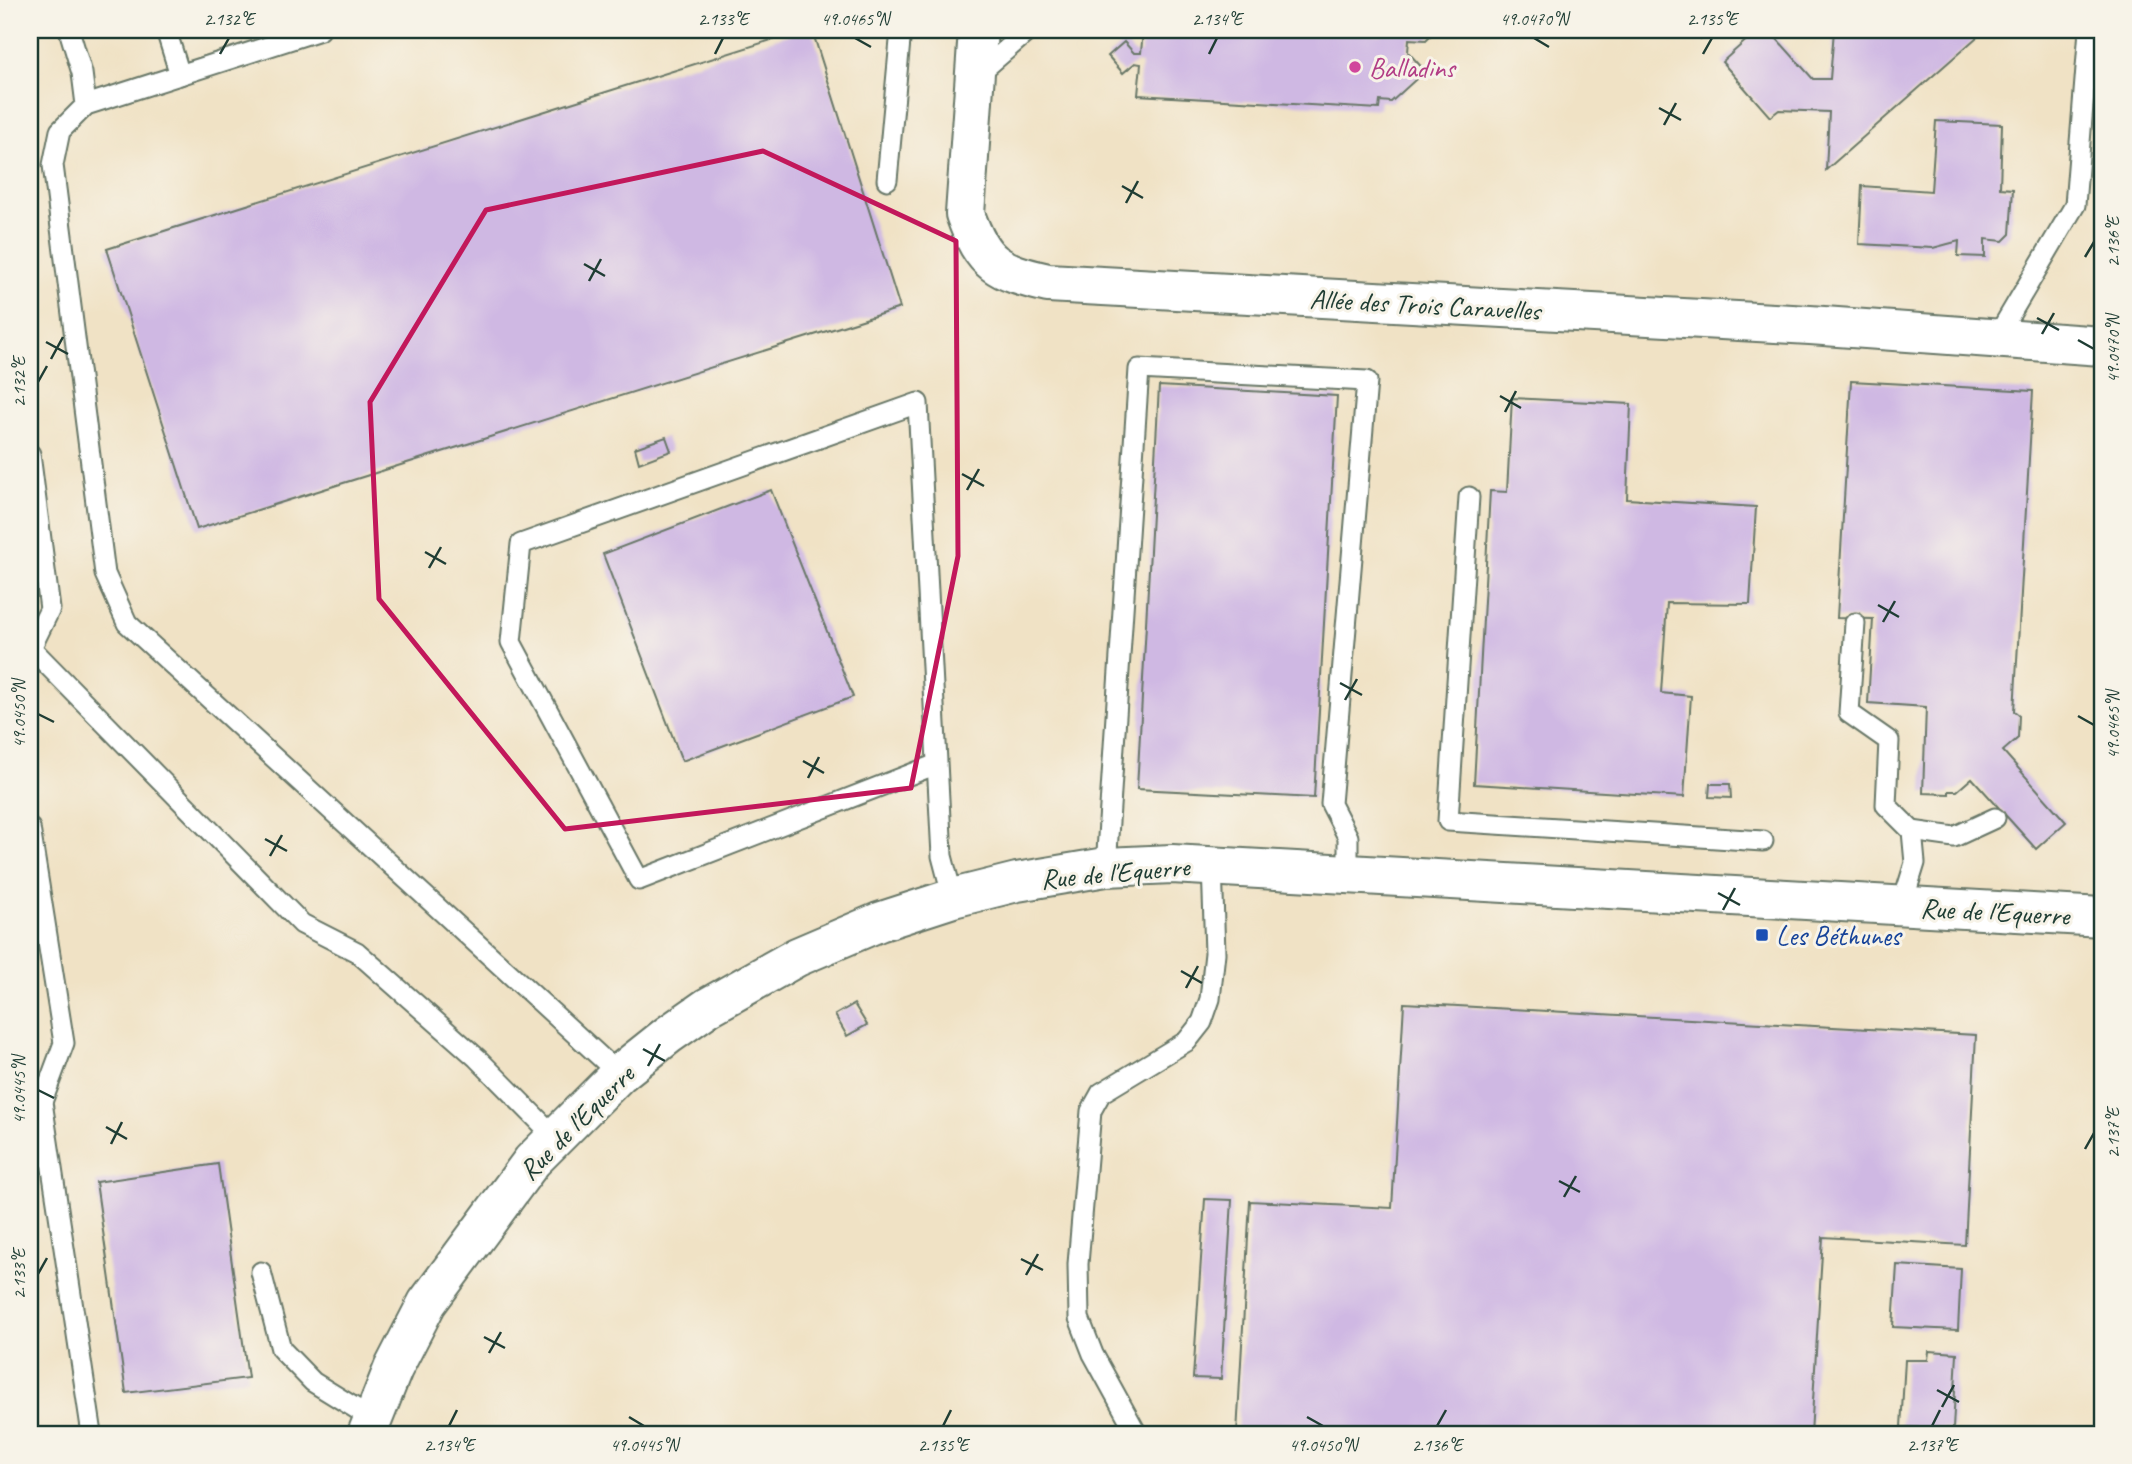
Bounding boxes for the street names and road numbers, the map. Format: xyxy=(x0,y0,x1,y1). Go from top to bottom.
street label: Allée des Trois Caravelles xyxy=(1309,281,1544,328)
street label: Rue de l'Equerre xyxy=(1039,848,1193,896)
street label: Rue de l'Equerre xyxy=(1920,890,2072,933)
street label: Rue de l'Equerre xyxy=(511,1056,643,1187)

